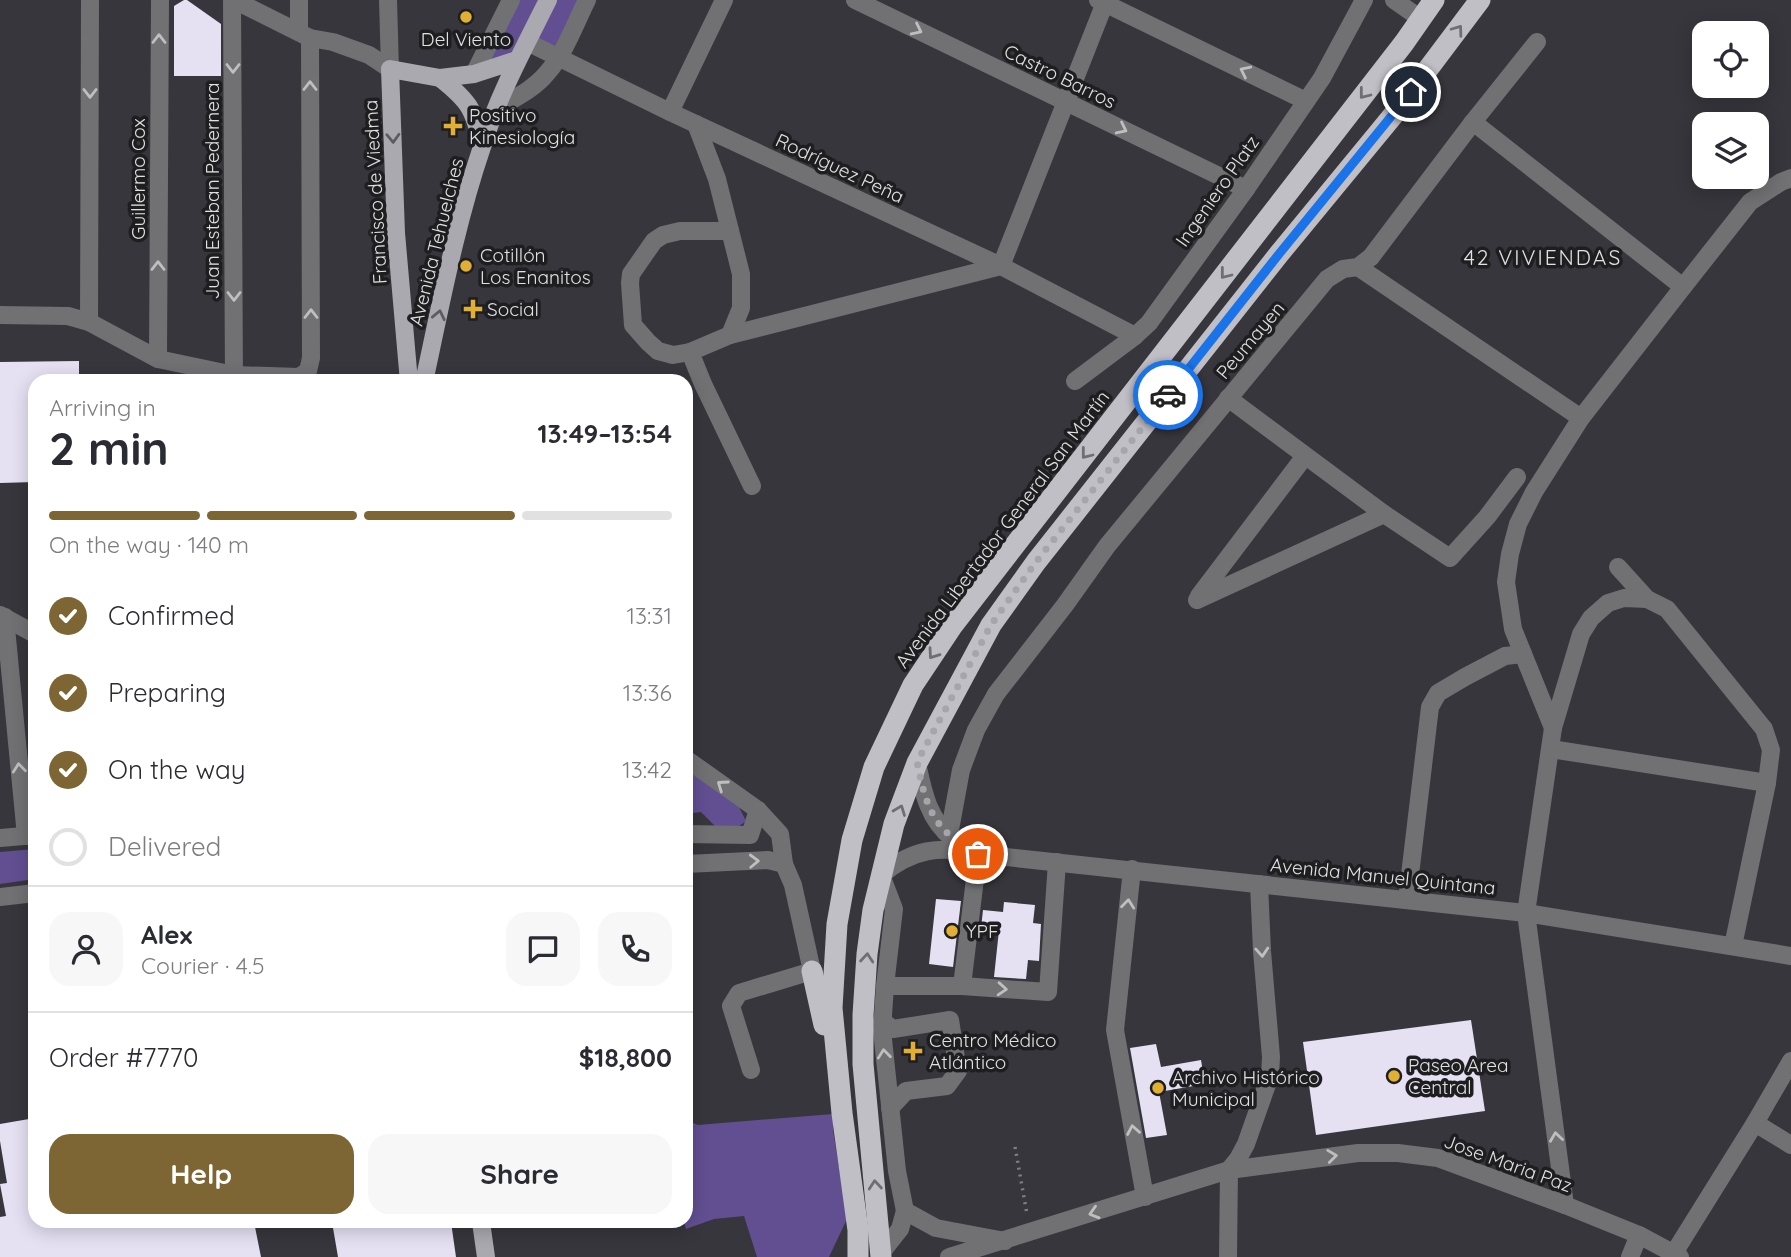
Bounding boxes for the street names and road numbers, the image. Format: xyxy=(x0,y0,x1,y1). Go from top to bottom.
street label: Castro Barros xyxy=(1000,39,1120,113)
street label: Juan Esteban Pedernera xyxy=(200,82,224,300)
street label: Francisco de Viedma xyxy=(358,99,392,285)
street label: Guillermo Cox xyxy=(126,118,150,240)
street label: Rodríguez Peña xyxy=(772,128,908,208)
street label: Ingeniero Platz xyxy=(1170,131,1264,251)
street label: Avenida Tehuelches xyxy=(403,155,469,329)
street label: Peumayen xyxy=(1211,296,1289,384)
street label: Avenida Libertador General San Martín xyxy=(890,386,1114,672)
street label: Avenida Manuel Quintana xyxy=(1269,852,1497,900)
street label: Jose Maria Paz xyxy=(1441,1129,1575,1197)

